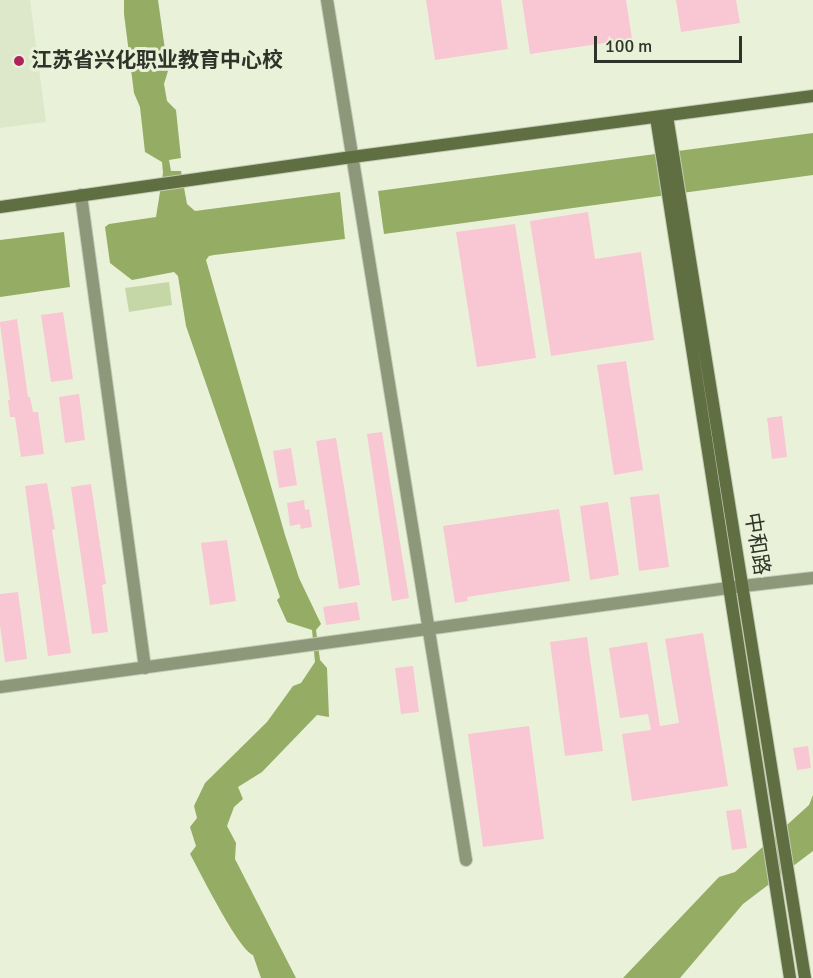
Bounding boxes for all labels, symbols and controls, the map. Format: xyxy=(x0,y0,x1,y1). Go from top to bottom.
scale bar xyxy=(597,24,746,62)
text: 100 m xyxy=(605,35,652,57)
place label: 江苏省兴化职业教育中心校 xyxy=(31,48,283,74)
marker: 江苏省兴化职业教育中心校 xyxy=(12,54,26,68)
street label: 中和路 xyxy=(739,511,773,577)

